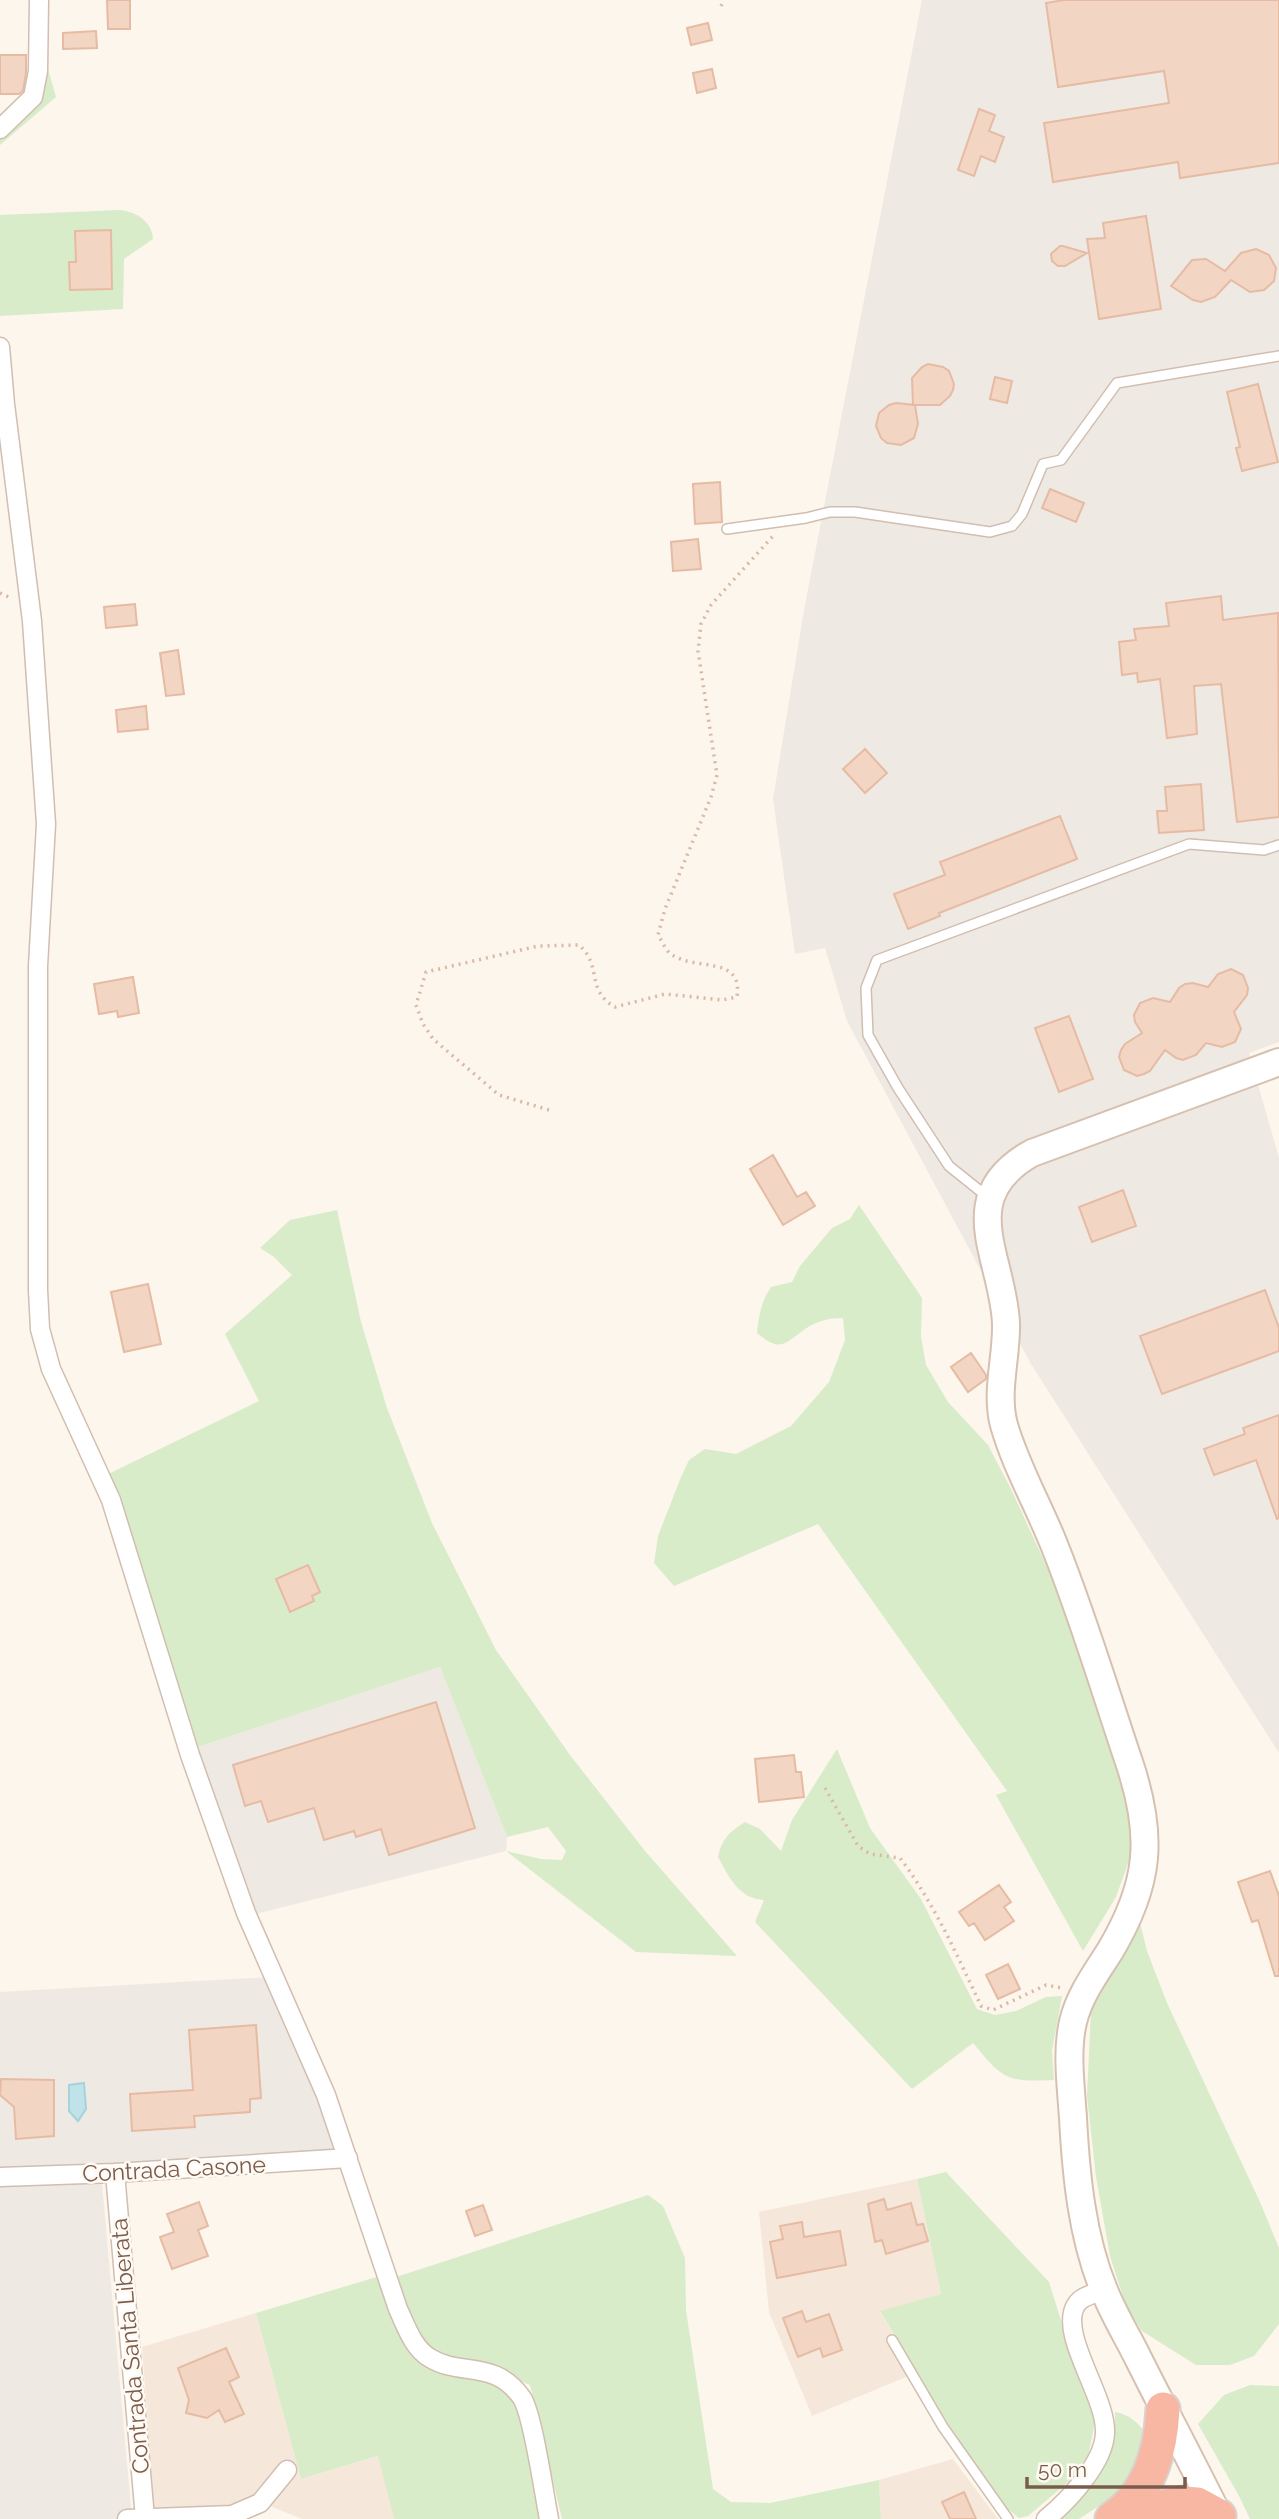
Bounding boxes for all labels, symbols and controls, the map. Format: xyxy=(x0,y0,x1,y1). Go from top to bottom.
street label: Contrada Casone xyxy=(82,2150,266,2187)
street label: Contrada Santa Liberata xyxy=(105,2217,154,2475)
scale bar xyxy=(1027,2446,1184,2490)
text: 50 m xyxy=(1038,2457,1087,2482)

